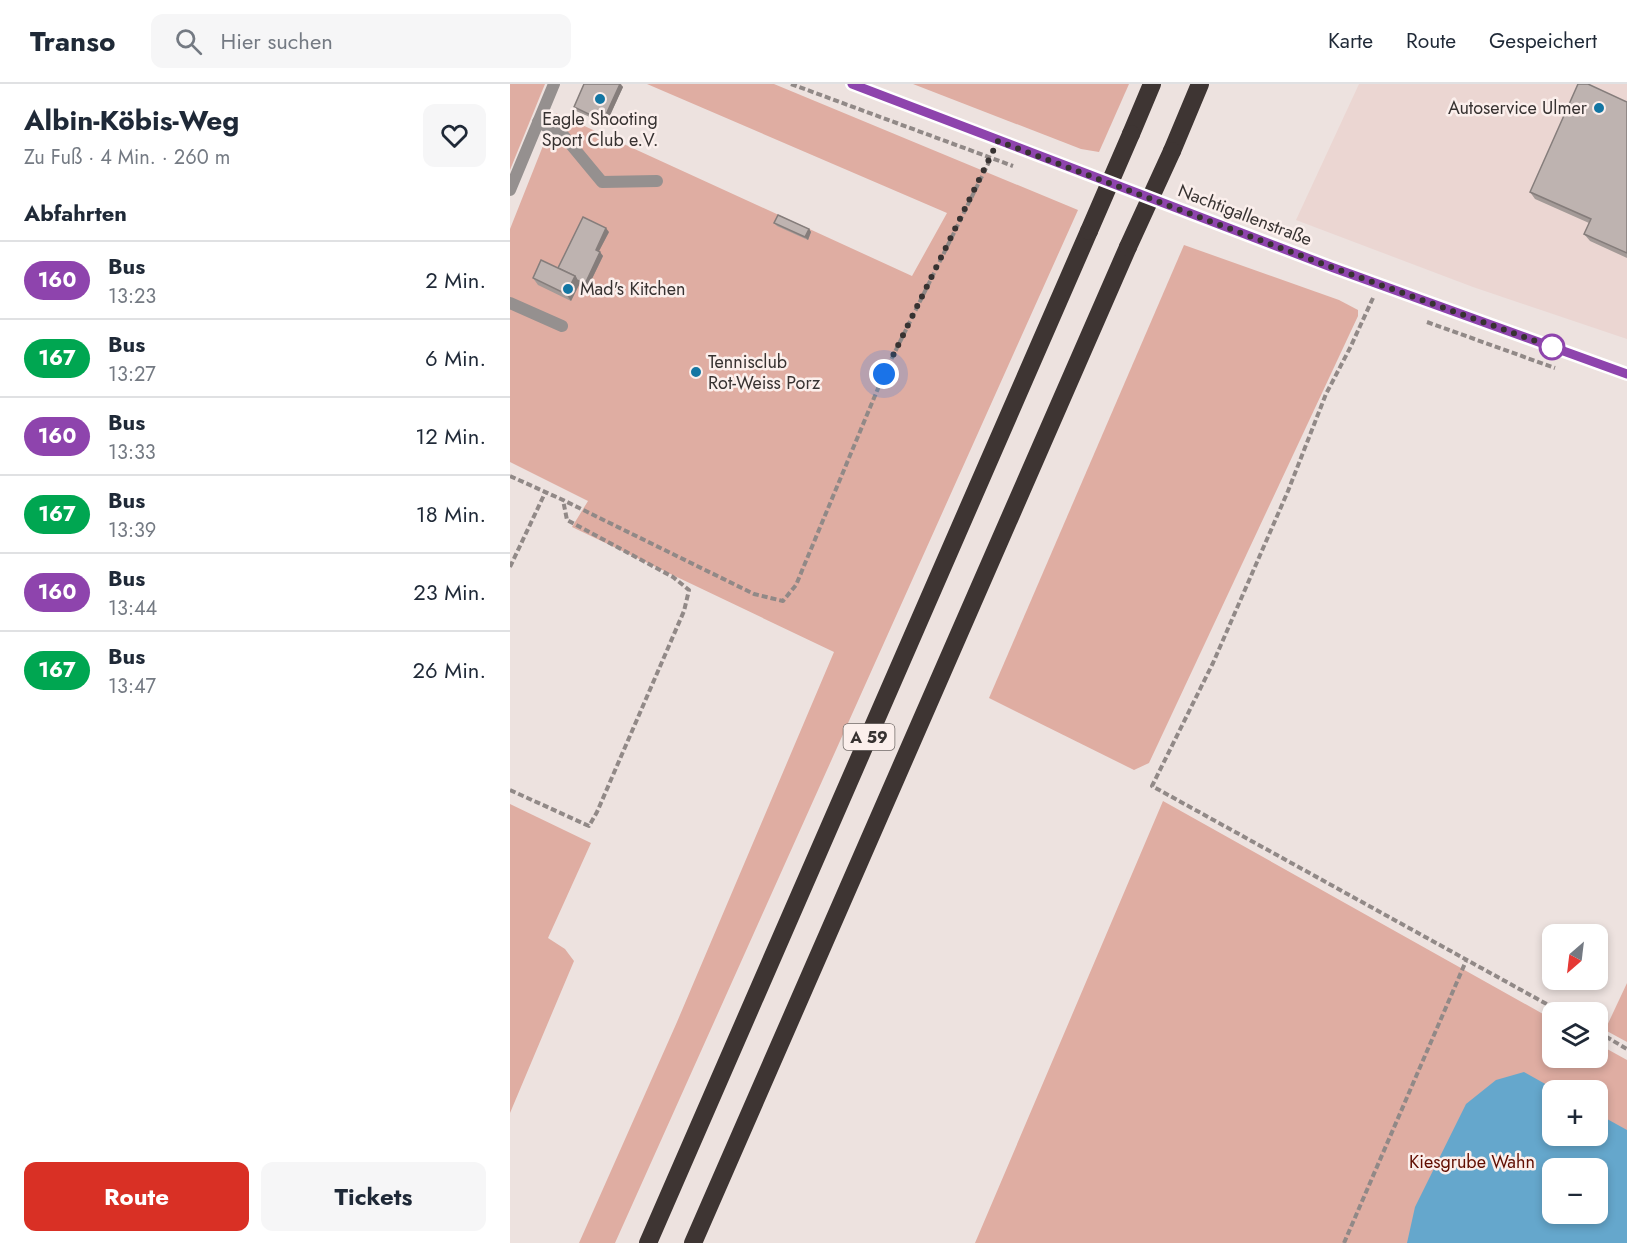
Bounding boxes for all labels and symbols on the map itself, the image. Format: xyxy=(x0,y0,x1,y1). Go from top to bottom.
marker: Eagle Shooting Sport Club e.V. xyxy=(593,92,607,106)
place label: Autoservice Ulmer xyxy=(1448,95,1588,121)
marker: Autoservice Ulmer xyxy=(1592,101,1606,115)
place label: Eagle Shooting Sport Club e.V. xyxy=(542,106,658,153)
street label: Nachtigallenstraße xyxy=(1174,178,1316,252)
place label: Mad's Kitchen xyxy=(580,276,685,302)
marker: Mad's Kitchen xyxy=(561,282,575,296)
unlabelled marker xyxy=(1539,334,1565,360)
place label: Tennisclub Rot-Weiss Porz xyxy=(708,349,821,396)
your location xyxy=(869,359,899,389)
marker: Tennisclub Rot-Weiss Porz xyxy=(689,365,703,379)
road number: A 59 xyxy=(844,724,895,750)
north arrow xyxy=(1542,924,1608,990)
park label: Kiesgrube Wahn xyxy=(1409,1149,1535,1175)

